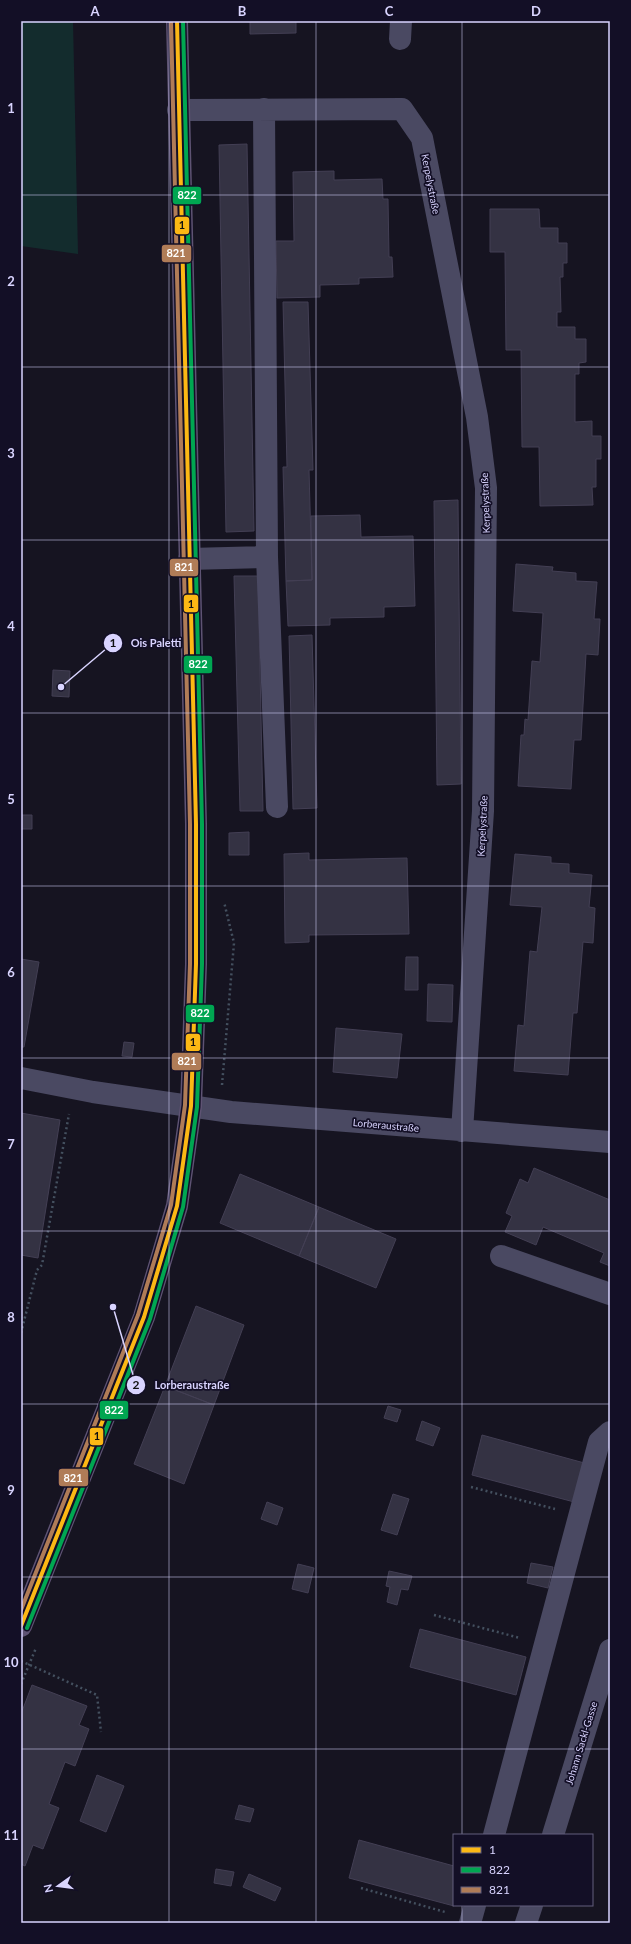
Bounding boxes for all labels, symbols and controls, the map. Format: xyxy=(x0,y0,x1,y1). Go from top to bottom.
text: A xyxy=(89,3,100,19)
text: B xyxy=(238,3,247,19)
text: C xyxy=(385,3,394,19)
text: D xyxy=(531,3,541,19)
text: 1 xyxy=(7,100,15,116)
street label: Kerpelystraße xyxy=(419,153,443,215)
line badge: 822 xyxy=(172,186,202,205)
text: 822 xyxy=(177,188,197,201)
line badge: 1 xyxy=(174,216,190,235)
text: 1 xyxy=(179,218,185,231)
line badge: 821 xyxy=(161,244,192,263)
text: 821 xyxy=(166,246,186,259)
text: 2 xyxy=(7,273,15,289)
text: 3 xyxy=(7,445,15,461)
street label: Kerpelystraße xyxy=(478,472,492,534)
line badge: 821 xyxy=(169,558,199,577)
text: 821 xyxy=(174,560,194,573)
line badge: 1 xyxy=(183,594,199,613)
text: 1 xyxy=(188,597,194,610)
text: 4 xyxy=(7,618,15,634)
callout: Ois Paletti xyxy=(103,631,190,654)
text: 1 xyxy=(110,635,117,650)
text: Ois Paletti xyxy=(131,636,182,649)
line badge: 822 xyxy=(183,655,213,674)
text: 822 xyxy=(188,657,208,670)
text: 5 xyxy=(7,791,15,807)
street label: Kerpelystraße xyxy=(474,795,490,857)
text: 6 xyxy=(7,964,15,980)
line badge: 822 xyxy=(185,1004,215,1023)
text: 822 xyxy=(190,1006,210,1019)
line badge: 1 xyxy=(185,1033,201,1052)
text: 1 xyxy=(190,1035,196,1048)
line badge: 821 xyxy=(171,1052,202,1071)
text: 821 xyxy=(177,1054,197,1067)
street label: Lorberaustraße xyxy=(352,1116,420,1134)
text: 7 xyxy=(7,1136,15,1152)
text: 8 xyxy=(7,1309,15,1325)
callout: Lorberaustraße xyxy=(126,1373,237,1396)
text: 2 xyxy=(133,1377,140,1392)
text: Lorberaustraße xyxy=(155,1378,230,1391)
line badge: 822 xyxy=(99,1400,129,1420)
text: 822 xyxy=(104,1403,124,1416)
line badge: 1 xyxy=(89,1427,104,1446)
text: 1 xyxy=(94,1429,100,1442)
line badge: 821 xyxy=(58,1468,89,1487)
text: 821 xyxy=(63,1471,83,1484)
text: 9 xyxy=(7,1482,15,1498)
text: 10 xyxy=(3,1654,19,1670)
street label: Johann Sackl-Gasse xyxy=(563,1700,599,1786)
text: 11 xyxy=(3,1827,19,1843)
legend xyxy=(453,1834,593,1906)
text: 1 xyxy=(489,1842,496,1857)
text: 822 xyxy=(489,1862,510,1877)
north arrow xyxy=(38,1866,78,1906)
text: 821 xyxy=(489,1882,510,1897)
text: N xyxy=(40,1883,55,1894)

